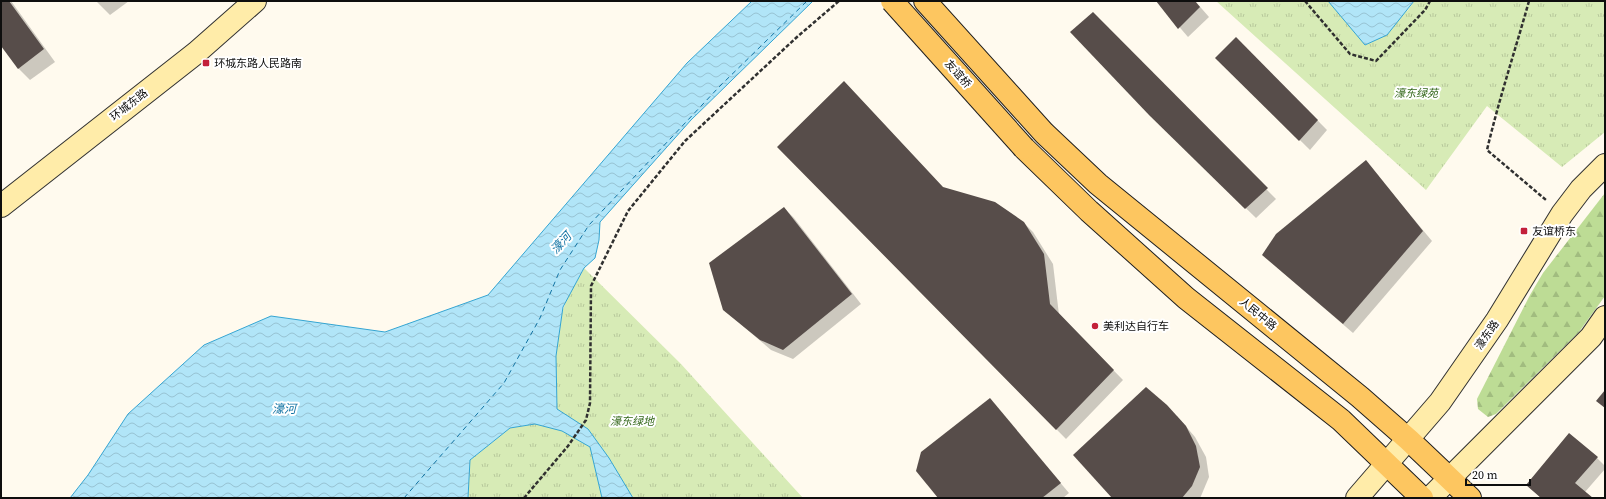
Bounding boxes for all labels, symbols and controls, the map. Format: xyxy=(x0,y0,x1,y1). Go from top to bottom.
place label: 环城东路人民路南 xyxy=(214,56,302,71)
street label: 友谊桥 xyxy=(941,57,975,91)
marker: 环城东路人民路南 xyxy=(201,58,211,68)
street label: 环城东路 xyxy=(107,86,151,124)
park label: 濠东绿苑 xyxy=(1394,86,1440,101)
place label: 友谊桥东 xyxy=(1532,224,1576,239)
marker: 友谊桥东 xyxy=(1519,226,1529,236)
water label: 濠河 xyxy=(547,227,576,257)
street label: 人民中路 xyxy=(1236,294,1280,334)
street label: 濠东路 xyxy=(1471,317,1503,353)
place label: 美利达自行车 xyxy=(1103,319,1169,334)
marker: 美利达自行车 xyxy=(1090,321,1100,331)
water label: 濠河 xyxy=(272,401,298,417)
park label: 濠东绿地 xyxy=(610,414,655,429)
scale bar xyxy=(1466,461,1530,487)
text: 20 m xyxy=(1472,467,1498,483)

